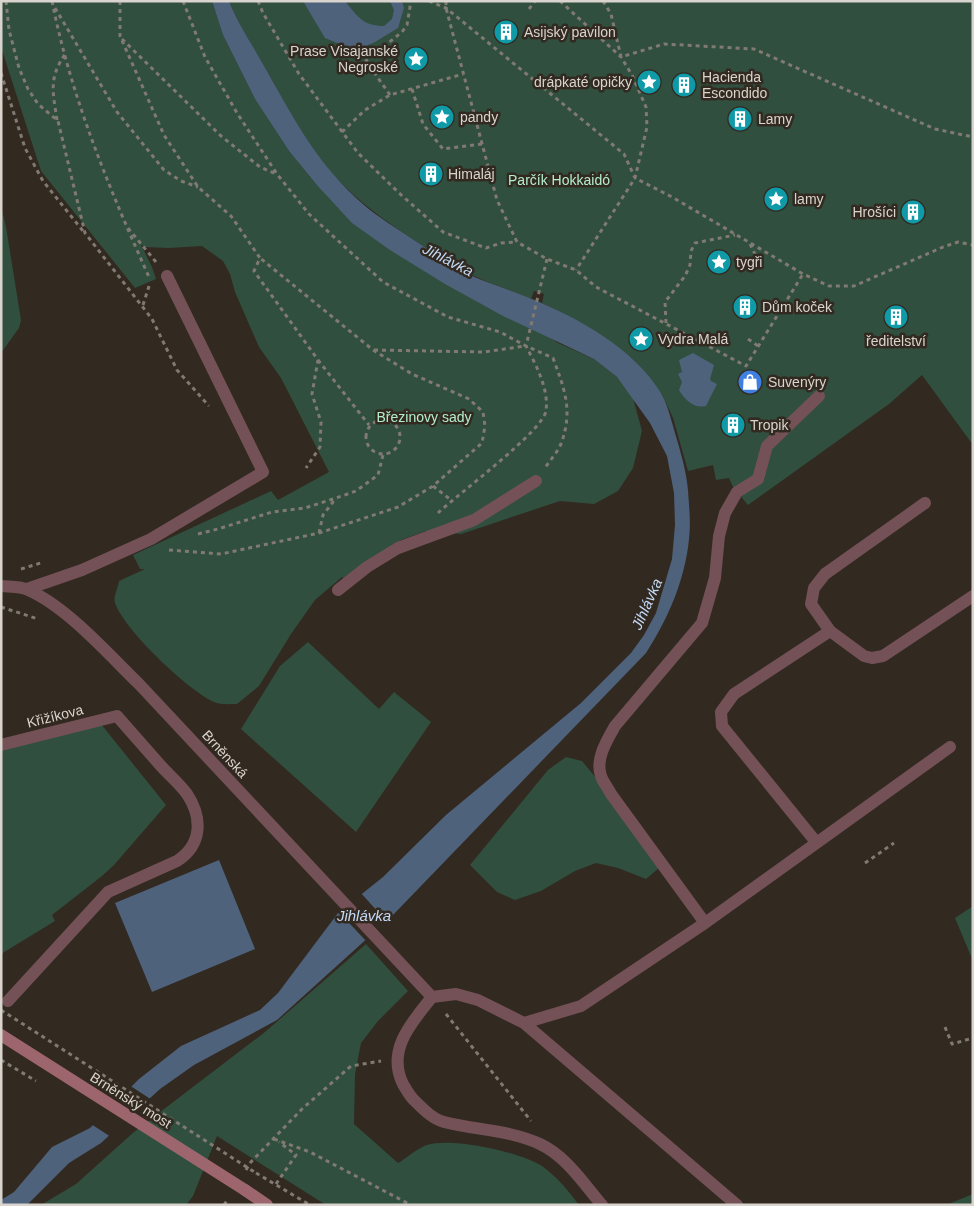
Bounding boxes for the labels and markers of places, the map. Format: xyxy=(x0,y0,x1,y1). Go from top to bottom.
building icon: Asijský pavilon xyxy=(493,19,519,45)
place label: Asijský pavilon xyxy=(524,24,616,40)
place label: Prase Visajanské Negroské xyxy=(290,43,398,75)
place icon: Prase Visajanské Negroské xyxy=(403,46,429,72)
place icon: drápkaté opičky xyxy=(636,69,662,95)
place label: Hacienda Escondido xyxy=(702,69,768,101)
building icon: Hacienda Escondido xyxy=(671,72,697,98)
place label: drápkaté opičky xyxy=(534,74,632,90)
place icon: pandy xyxy=(429,104,455,130)
building icon: Lamy xyxy=(727,106,753,132)
place label: pandy xyxy=(460,109,498,125)
place label: Lamy xyxy=(758,111,792,127)
building icon: Himaláj xyxy=(418,161,444,187)
place label: Himaláj xyxy=(448,166,495,182)
place icon: lamy xyxy=(763,186,789,212)
place label: lamy xyxy=(794,191,824,207)
building icon: Hrošíci xyxy=(900,199,926,225)
place label: Hrošíci xyxy=(852,204,896,220)
place icon: tygři xyxy=(706,249,732,275)
place label: tygři xyxy=(736,254,762,270)
building icon: Dům koček xyxy=(732,294,758,320)
place label: Dům koček xyxy=(762,299,833,315)
building icon: ředitelství xyxy=(883,304,909,330)
place icon: Vydra Malá xyxy=(628,326,654,352)
place label: Vydra Malá xyxy=(658,331,729,347)
place label: ředitelství xyxy=(866,333,926,349)
shop icon: Suvenýry xyxy=(737,369,763,395)
place label: Suvenýry xyxy=(768,374,826,390)
building icon: Tropik xyxy=(720,412,746,438)
place label: Tropik xyxy=(750,417,789,433)

